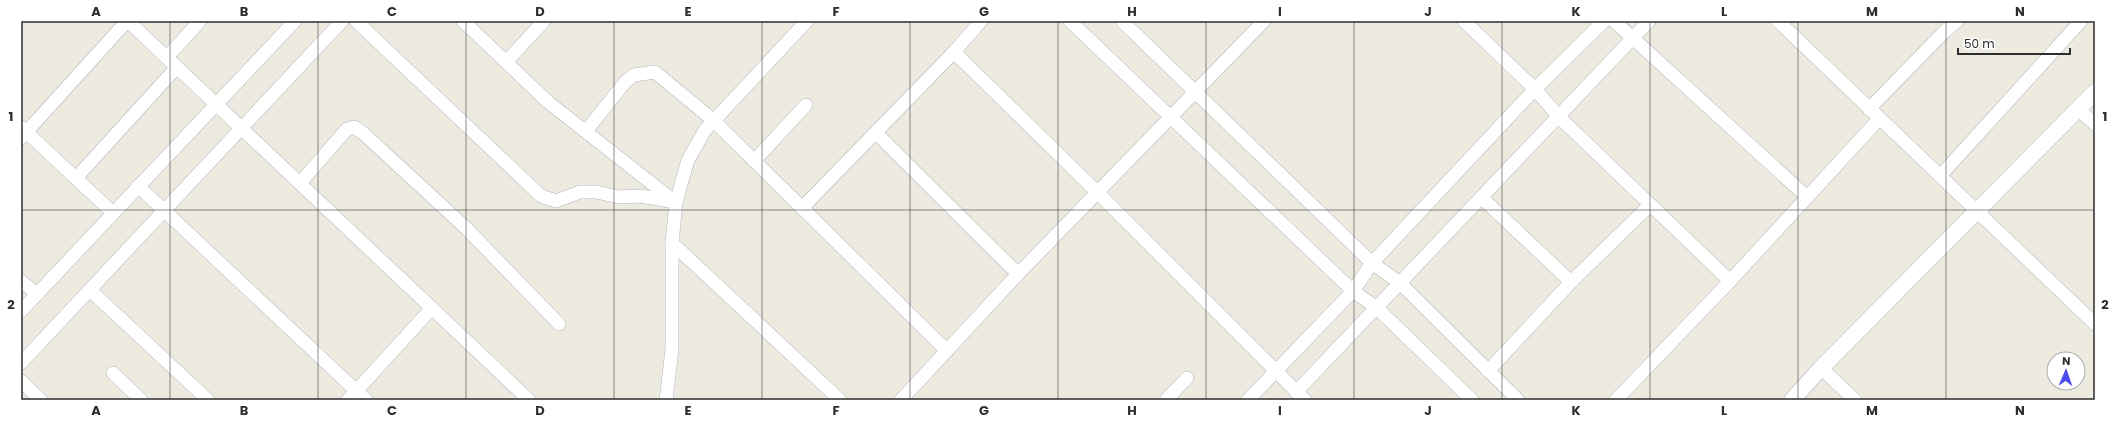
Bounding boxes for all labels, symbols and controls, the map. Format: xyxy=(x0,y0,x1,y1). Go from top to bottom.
text: A xyxy=(91,2,101,21)
text: B xyxy=(240,2,249,21)
text: C xyxy=(387,2,397,21)
text: D xyxy=(535,2,545,21)
text: E xyxy=(684,2,692,21)
text: F xyxy=(832,2,840,21)
text: G xyxy=(979,2,989,21)
text: H xyxy=(1127,2,1137,21)
text: I xyxy=(1278,2,1282,21)
text: J xyxy=(1424,2,1432,21)
text: K xyxy=(1571,2,1581,21)
text: L xyxy=(1721,2,1727,21)
text: M xyxy=(1866,2,1878,21)
text: N xyxy=(2015,2,2025,21)
scale bar xyxy=(1958,30,2070,56)
text: 50 m xyxy=(1964,35,1995,52)
text: 1 xyxy=(9,107,13,126)
text: 1 xyxy=(2103,107,2107,126)
text: 2 xyxy=(7,295,15,314)
text: 2 xyxy=(2101,295,2109,314)
north arrow xyxy=(2046,351,2086,391)
text: N xyxy=(2062,353,2071,369)
text: A xyxy=(91,401,101,420)
text: B xyxy=(240,401,249,420)
text: C xyxy=(387,401,397,420)
text: D xyxy=(535,401,545,420)
text: E xyxy=(684,401,692,420)
text: F xyxy=(832,401,840,420)
text: G xyxy=(979,401,989,420)
text: H xyxy=(1127,401,1137,420)
text: I xyxy=(1278,401,1282,420)
text: J xyxy=(1424,401,1432,420)
text: K xyxy=(1571,401,1581,420)
text: L xyxy=(1721,401,1727,420)
text: M xyxy=(1866,401,1878,420)
text: N xyxy=(2015,401,2025,420)

